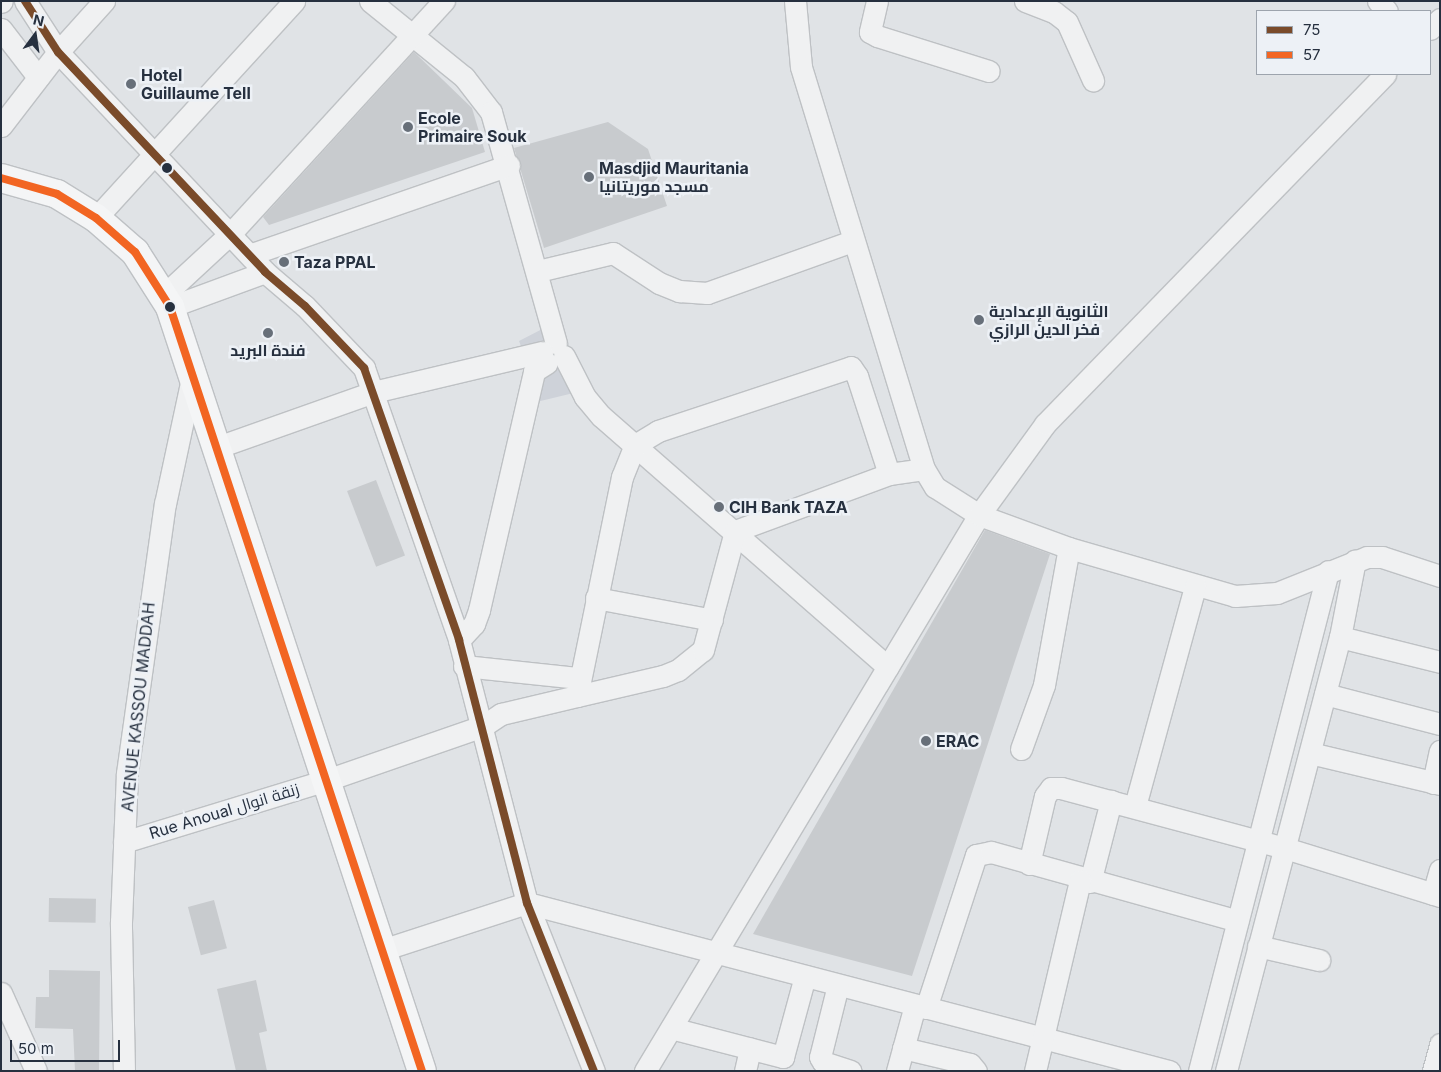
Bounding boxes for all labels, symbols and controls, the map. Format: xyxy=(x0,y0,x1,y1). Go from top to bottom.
north arrow xyxy=(10,10,60,60)
text: N xyxy=(32,10,46,29)
legend xyxy=(1256,10,1431,75)
text: 75 xyxy=(1303,20,1320,39)
text: 57 xyxy=(1303,45,1321,64)
place label: Hotel Guillaume Tell xyxy=(141,65,251,103)
marker: Hotel Guillaume Tell xyxy=(125,78,137,90)
place label: Ecole Primaire Souk xyxy=(418,108,527,146)
marker: Ecole Primaire Souk xyxy=(402,121,414,133)
place label: Masdjid Mauritania مسجد موريتانيا xyxy=(599,158,749,196)
unlabelled marker xyxy=(162,163,172,173)
marker: Masdjid Mauritania مسجد موريتانيا xyxy=(583,171,595,183)
place label: Taza PPAL xyxy=(294,252,375,272)
marker: Taza PPAL xyxy=(278,256,290,268)
place label: الثانوية الإعدادية فخر الدين الرازي xyxy=(989,301,1108,339)
unlabelled marker xyxy=(165,302,175,312)
marker: الثانوية الإعدادية فخر الدين الرازي xyxy=(973,314,985,326)
marker: فندة البريد xyxy=(262,327,274,339)
place label: فندة البريد xyxy=(230,340,306,360)
place label: CIH Bank TAZA xyxy=(729,497,848,517)
marker: CIH Bank TAZA xyxy=(713,501,725,513)
street label: AVENUE KASSOU MADDAH xyxy=(117,601,159,813)
place label: ERAC xyxy=(936,731,979,751)
marker: ERAC xyxy=(920,735,932,747)
street label: Rue Anoual زنقة انوال xyxy=(147,779,301,843)
scale bar xyxy=(12,1030,122,1062)
text: 50 m xyxy=(18,1039,54,1058)

